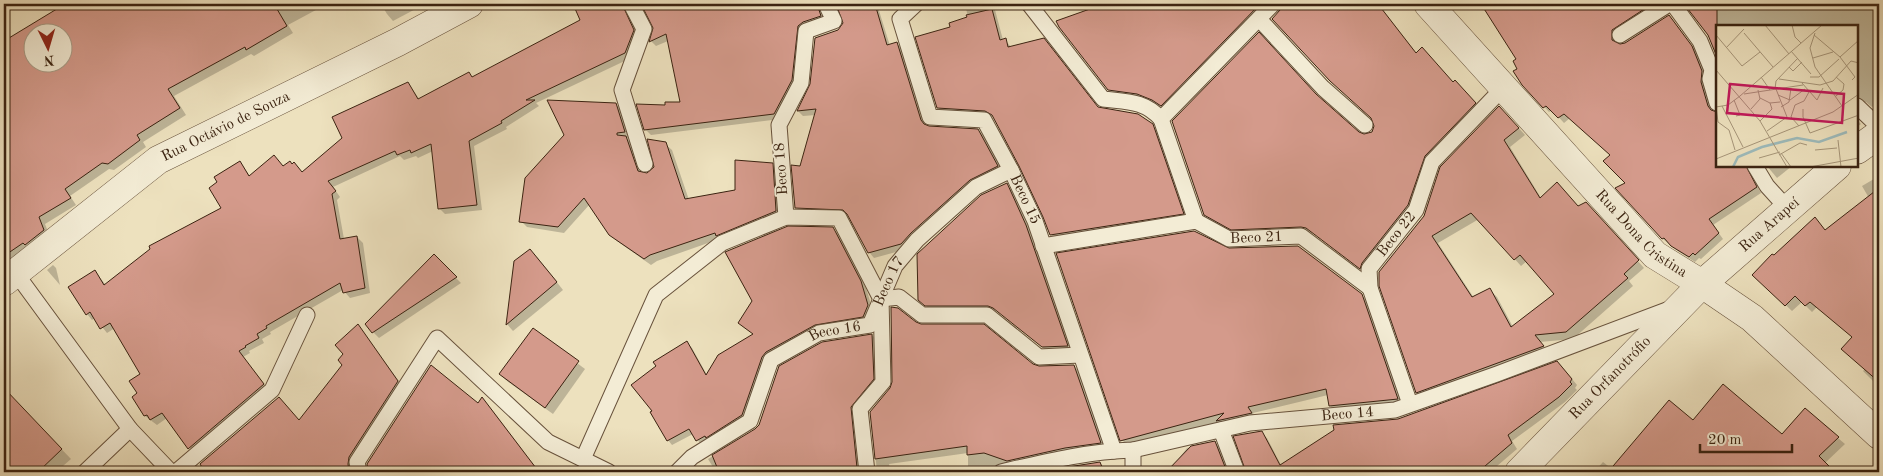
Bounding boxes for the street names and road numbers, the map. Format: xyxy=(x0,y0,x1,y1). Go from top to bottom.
street label: Rua Octávio de Souza xyxy=(159,89,293,165)
street label: Beco 18 xyxy=(773,142,791,196)
street label: Beco 15 xyxy=(1007,172,1043,227)
street label: Rua Dona Cristina xyxy=(1592,187,1690,281)
street label: Rua Arapeí xyxy=(1737,194,1803,255)
street label: Beco 22 xyxy=(1374,209,1419,260)
street label: Beco 21 xyxy=(1230,229,1283,246)
street label: Beco 17 xyxy=(871,254,907,309)
street label: Beco 16 xyxy=(806,319,862,345)
street label: Rua Orfanotrófio xyxy=(1567,334,1654,423)
street label: Beco 14 xyxy=(1320,404,1374,424)

